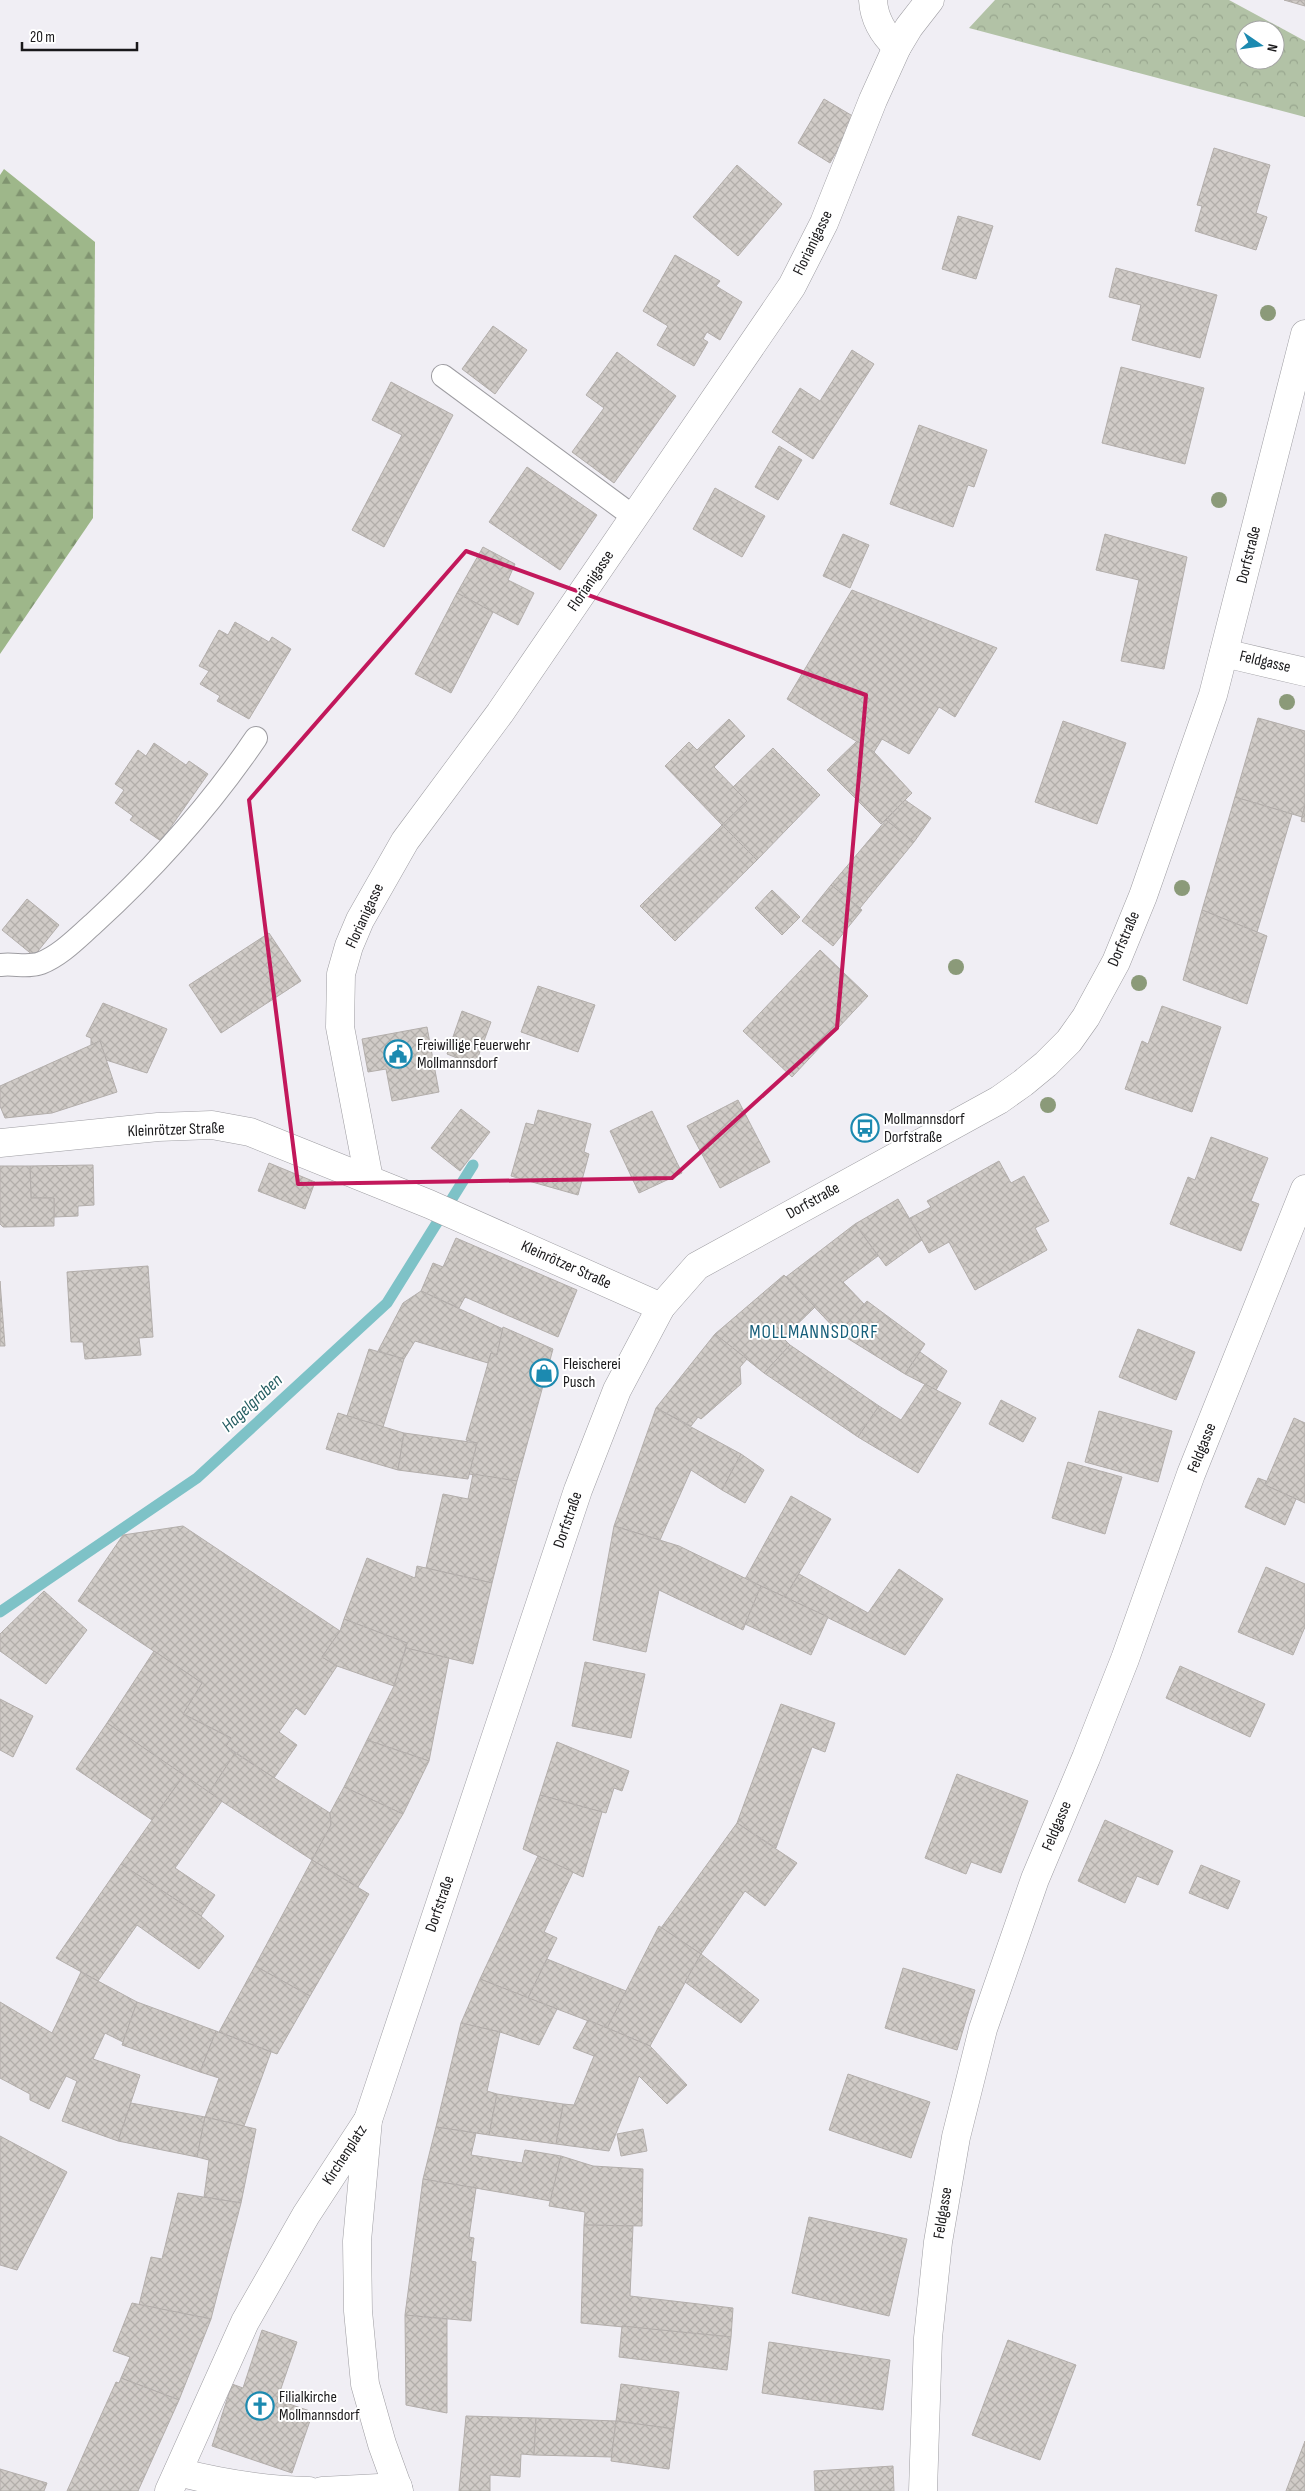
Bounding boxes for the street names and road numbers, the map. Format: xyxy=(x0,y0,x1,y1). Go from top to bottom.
street label: Florianigasse xyxy=(789,208,837,278)
street label: Dorfstraße xyxy=(1233,524,1265,586)
street label: Florianigasse xyxy=(564,547,618,615)
street label: Feldgasse xyxy=(1238,647,1292,677)
street label: Florianigasse xyxy=(342,881,388,951)
street label: Dorfstraße xyxy=(1104,908,1144,970)
street label: Kleinrötzer Straße xyxy=(127,1119,225,1141)
street label: Dorfstraße xyxy=(783,1179,843,1223)
street label: Kleinrötzer Straße xyxy=(518,1237,614,1293)
street label: Feldgasse xyxy=(1183,1420,1221,1476)
street label: Dorfstraße xyxy=(550,1489,586,1551)
street label: Feldgasse xyxy=(1038,1798,1076,1854)
street label: Dorfstraße xyxy=(422,1873,458,1935)
street label: Kirchenplatz xyxy=(319,2121,372,2189)
street label: Feldgasse xyxy=(930,2186,956,2240)

